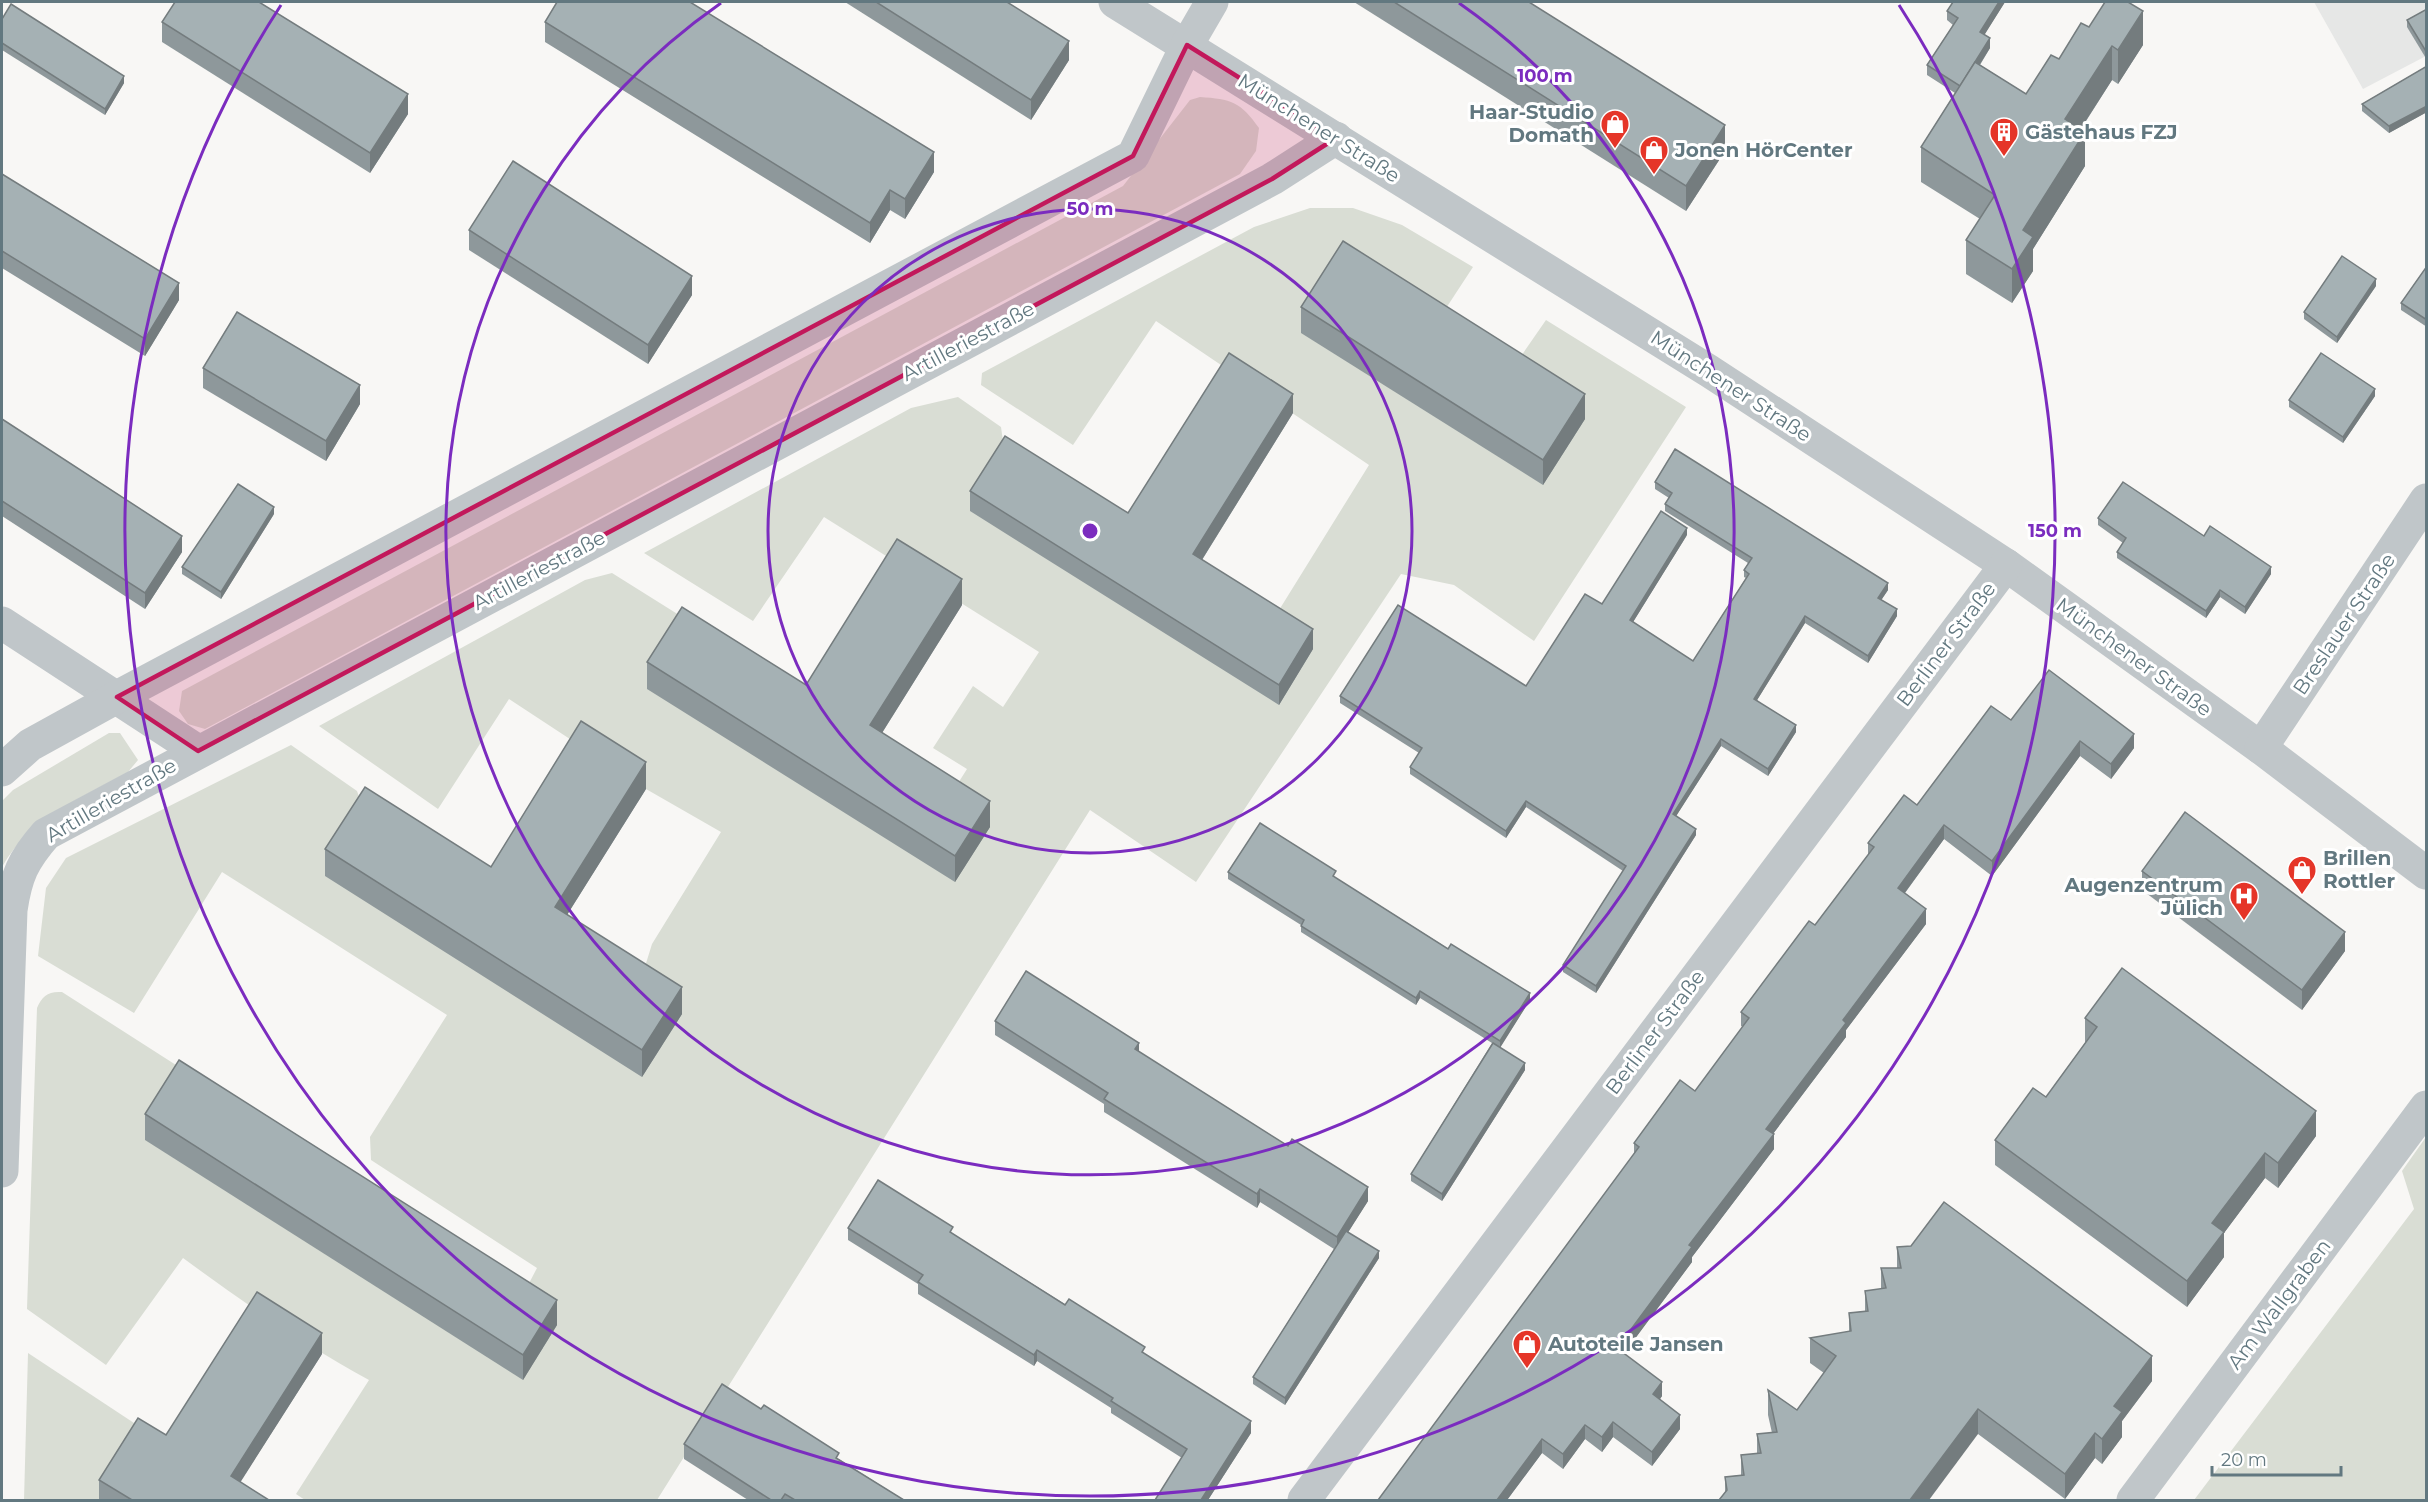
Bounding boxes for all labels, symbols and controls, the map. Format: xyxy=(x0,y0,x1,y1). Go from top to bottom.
text: 100 m xyxy=(1517,65,1573,87)
street label: Münchener Straße xyxy=(1234,68,1404,188)
place label: Haar-Studio Domath xyxy=(1469,100,1594,147)
shop icon: Haar-Studio Domath xyxy=(1599,108,1631,150)
building icon: Gästehaus FZJ xyxy=(1988,116,2020,158)
place label: Gästehaus FZJ xyxy=(2025,120,2178,144)
shop icon: Jonen HörCenter xyxy=(1638,134,1670,176)
place label: Jonen HörCenter xyxy=(1674,138,1853,162)
text: 50 m xyxy=(1067,198,1113,220)
street label: Artilleriestraße xyxy=(898,296,1038,386)
street label: Münchener Straße xyxy=(1646,325,1816,447)
text: 150 m xyxy=(2028,520,2082,542)
centre of rings xyxy=(1080,521,1100,541)
street label: Artilleriestraße xyxy=(469,525,609,615)
street label: Breslauer Straße xyxy=(2288,549,2400,699)
street label: Berliner Straße xyxy=(1891,577,2001,711)
street label: Münchener Straße xyxy=(2052,592,2216,722)
street label: Artilleriestraße xyxy=(41,753,181,847)
place label: Brillen Rottler xyxy=(2323,846,2396,893)
shop icon: Brillen Rottler xyxy=(2286,854,2318,896)
place label: Augenzentrum Jülich xyxy=(2063,873,2223,920)
hospital icon: Augenzentrum Jülich xyxy=(2228,880,2260,922)
street label: Berliner Straße xyxy=(1600,965,1710,1099)
street label: Am Wallgraben xyxy=(2222,1234,2336,1374)
shop icon: Autoteile Jansen xyxy=(1511,1328,1543,1370)
place label: Autoteile Jansen xyxy=(1547,1332,1724,1356)
scale bar xyxy=(2212,1439,2341,1477)
text: 20 m xyxy=(2221,1449,2267,1471)

